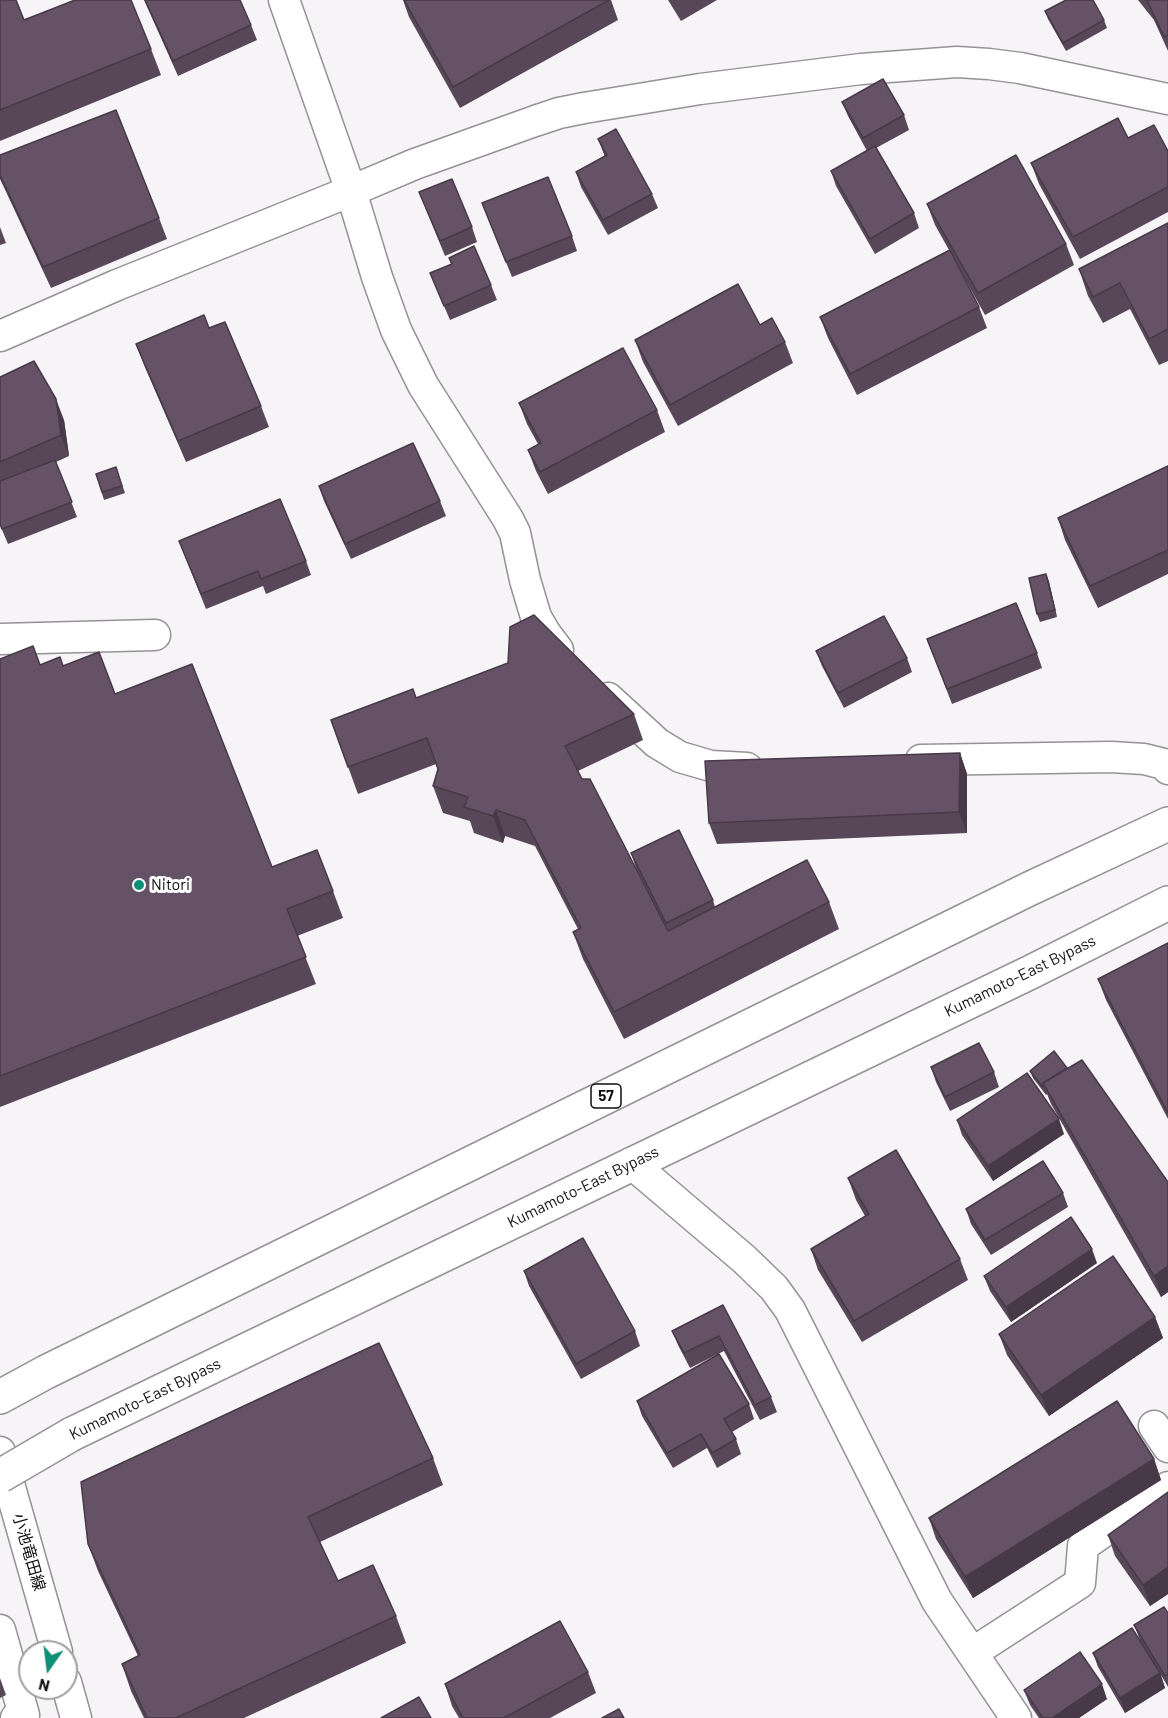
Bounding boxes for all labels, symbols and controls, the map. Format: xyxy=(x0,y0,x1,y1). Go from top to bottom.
place label: Nitori xyxy=(151,875,190,895)
marker: Nitori xyxy=(132,878,146,892)
street label: Kumamoto-East Bypass xyxy=(941,931,1099,1021)
road number: 57 xyxy=(591,1084,621,1108)
street label: Kumamoto-East Bypass xyxy=(504,1142,662,1232)
street label: Kumamoto-East Bypass xyxy=(66,1354,224,1444)
street label: 小池竜田線 xyxy=(9,1511,49,1593)
north arrow xyxy=(18,1640,78,1700)
text: N xyxy=(37,1676,51,1697)

